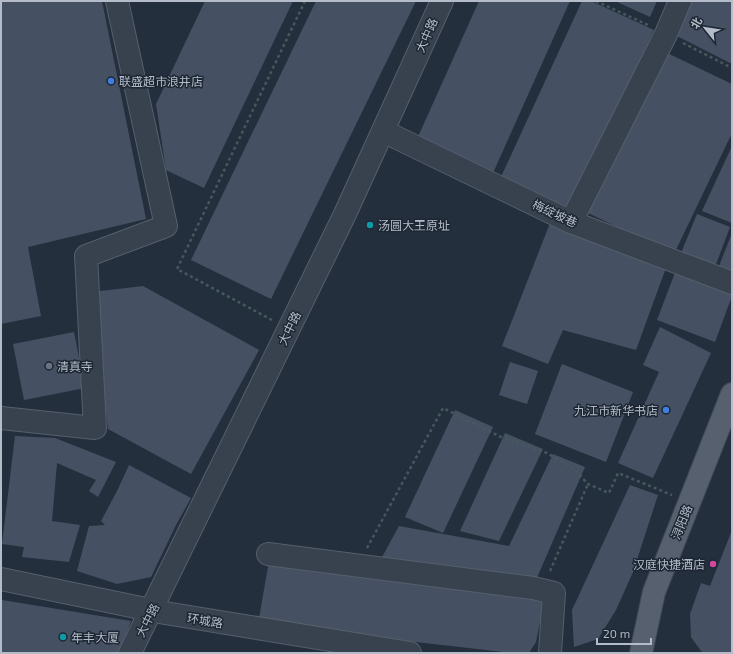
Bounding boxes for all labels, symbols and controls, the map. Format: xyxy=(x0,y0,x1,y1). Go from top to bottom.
north arrow xyxy=(685,8,725,48)
text: 北 xyxy=(688,15,704,31)
street label: 大中路 xyxy=(412,16,440,54)
place label: 联盛超市浪井店 xyxy=(119,74,203,88)
marker: 联盛超市浪井店 xyxy=(106,76,116,86)
street label: 梅绽坡巷 xyxy=(530,197,580,229)
place label: 汤圆大王原址 xyxy=(378,218,450,232)
marker: 汤圆大王原址 xyxy=(365,220,375,230)
street label: 大中路 xyxy=(275,309,303,347)
place label: 清真寺 xyxy=(57,359,93,373)
marker: 清真寺 xyxy=(44,361,54,371)
place label: 九江市新华书店 xyxy=(574,403,658,417)
marker: 九江市新华书店 xyxy=(661,405,671,415)
street label: 浔阳路 xyxy=(668,503,694,541)
place label: 汉庭快捷酒店 xyxy=(633,557,705,571)
marker: 汉庭快捷酒店 xyxy=(708,559,718,569)
street label: 大中路 xyxy=(133,601,161,639)
street label: 环城路 xyxy=(186,610,224,630)
scale bar xyxy=(597,620,651,646)
text: 20 m xyxy=(603,626,630,640)
place label: 年丰大厦 xyxy=(71,630,119,644)
marker: 年丰大厦 xyxy=(58,632,68,642)

